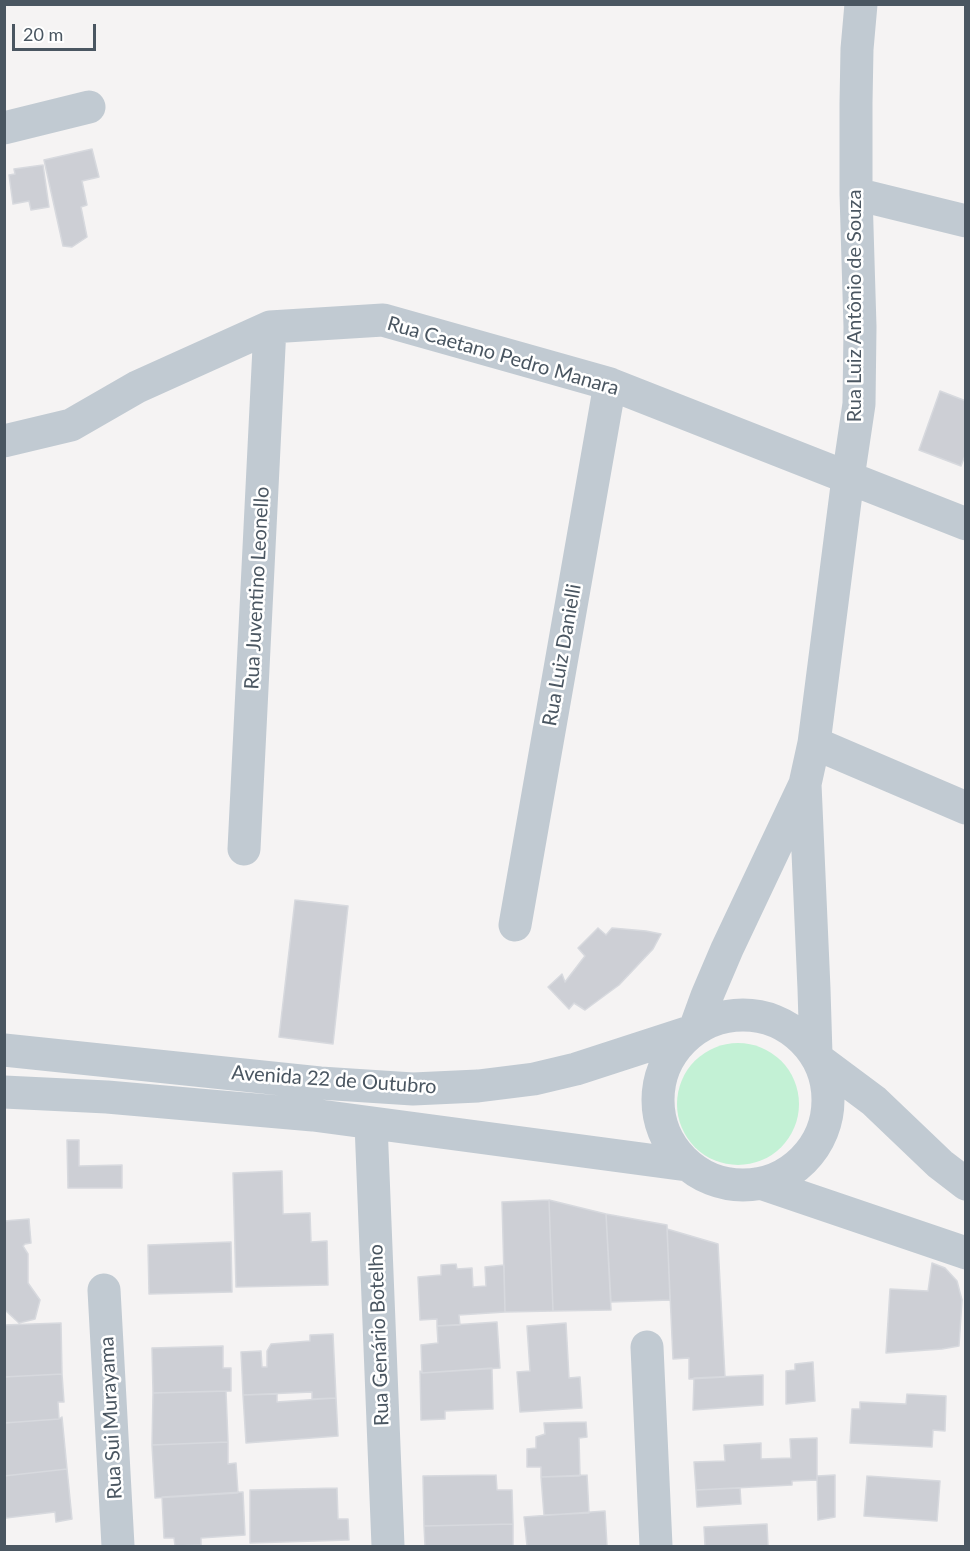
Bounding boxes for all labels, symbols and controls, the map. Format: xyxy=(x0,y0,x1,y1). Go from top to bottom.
scale bar xyxy=(15,12,99,50)
text: 20 m xyxy=(23,23,63,45)
street label: Rua Luiz Antônio de Souza xyxy=(843,190,867,422)
street label: Rua Caetano Pedro Manara xyxy=(384,311,622,401)
street label: Rua Juventino Leonello xyxy=(240,486,274,690)
street label: Rua Luiz Danielli xyxy=(538,582,586,728)
street label: Avenida 22 de Outubro xyxy=(231,1061,437,1099)
street label: Rua Genário Botelho xyxy=(364,1244,394,1426)
street label: Rua Sui Murayama xyxy=(95,1336,127,1500)

